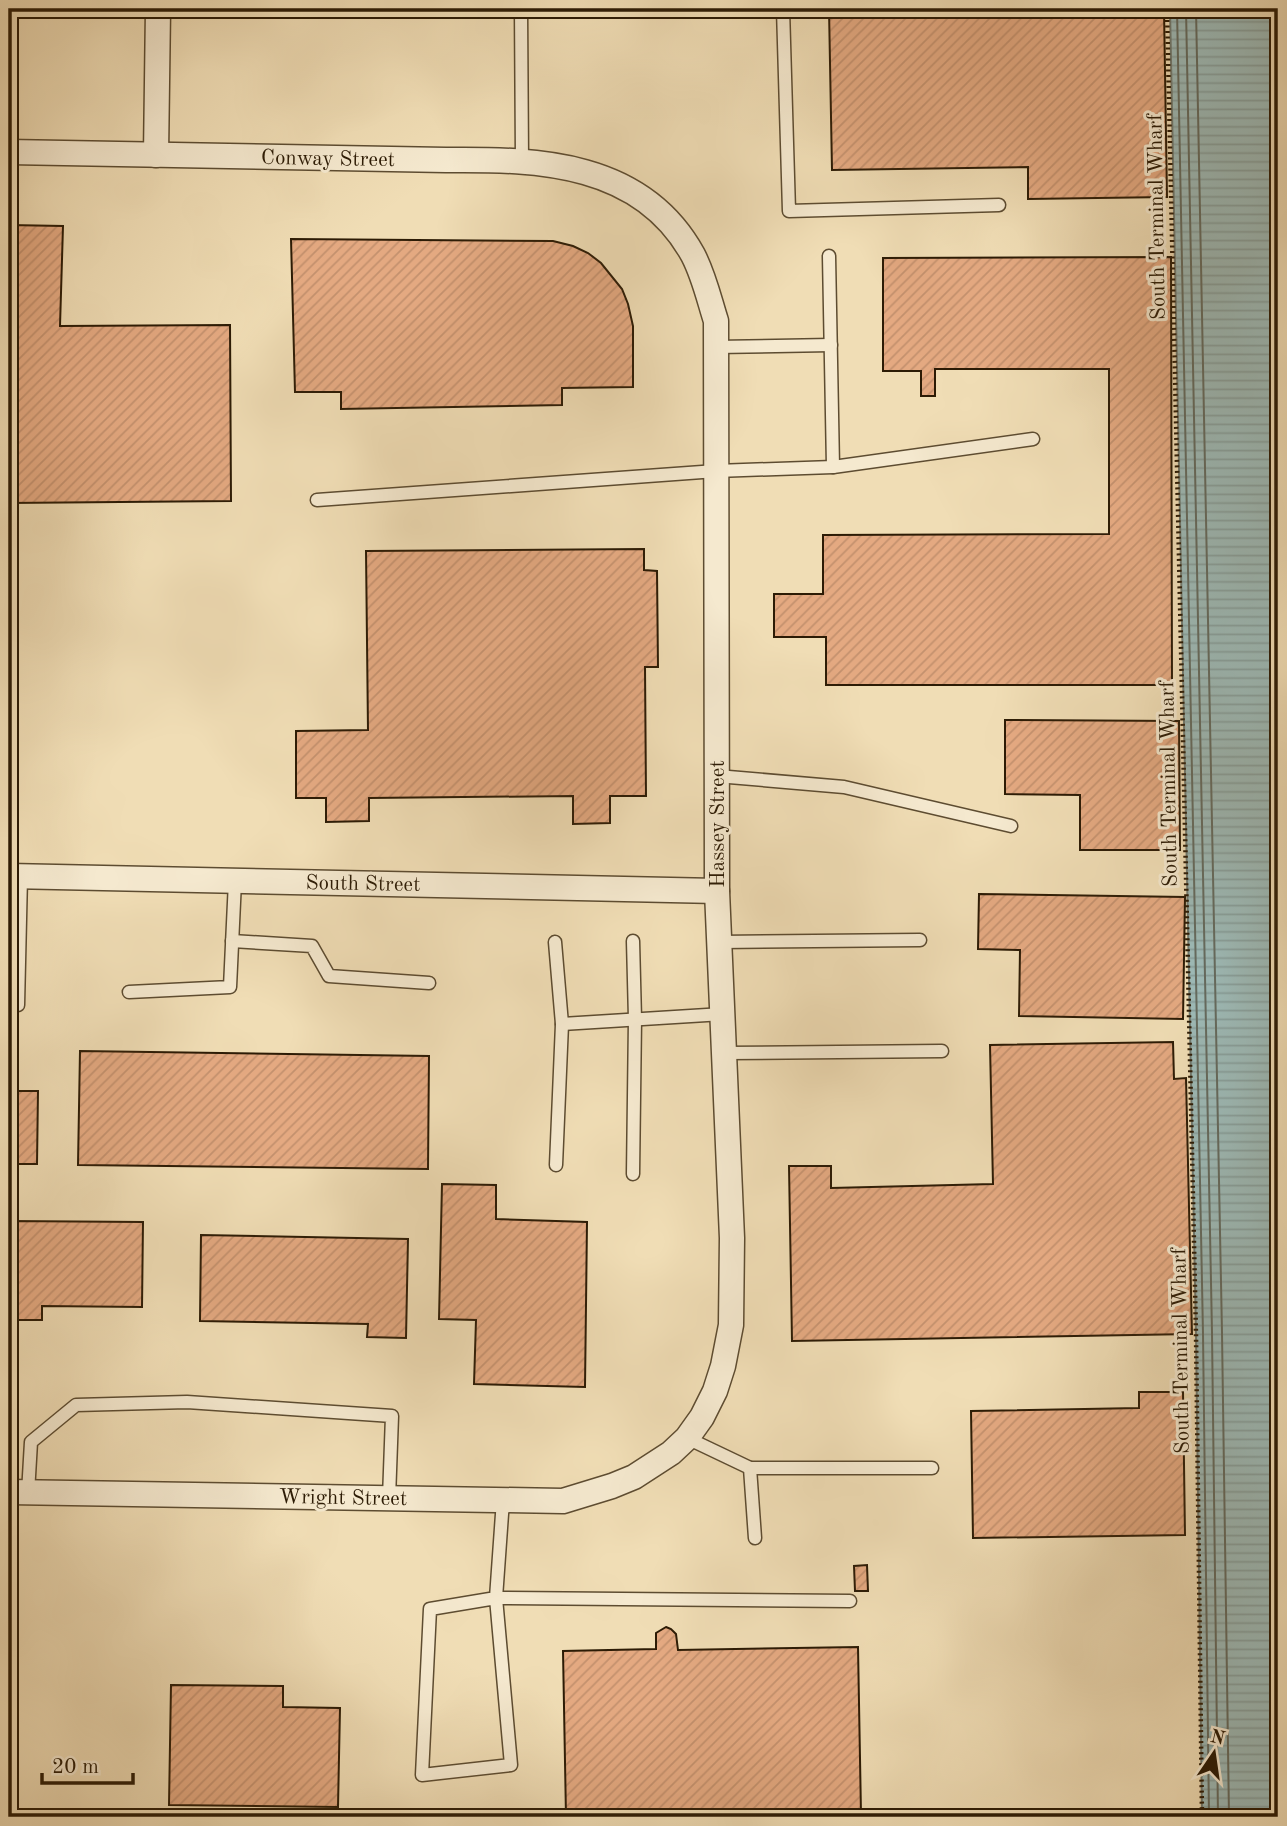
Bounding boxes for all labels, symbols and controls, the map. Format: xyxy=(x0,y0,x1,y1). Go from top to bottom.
street label: South Terminal Wharf xyxy=(1145,112,1170,320)
street label: Conway Street xyxy=(261,148,395,171)
street label: South Terminal Wharf xyxy=(1157,679,1182,887)
street label: Hassey Street xyxy=(708,760,729,888)
street label: South Street xyxy=(305,873,421,896)
street label: South Terminal Wharf xyxy=(1169,1246,1194,1454)
street label: Wright Street xyxy=(279,1487,407,1510)
north arrow xyxy=(1178,1717,1248,1787)
text: N xyxy=(1208,1728,1227,1750)
scale bar xyxy=(42,1742,133,1786)
text: 20 m xyxy=(52,1757,99,1778)

